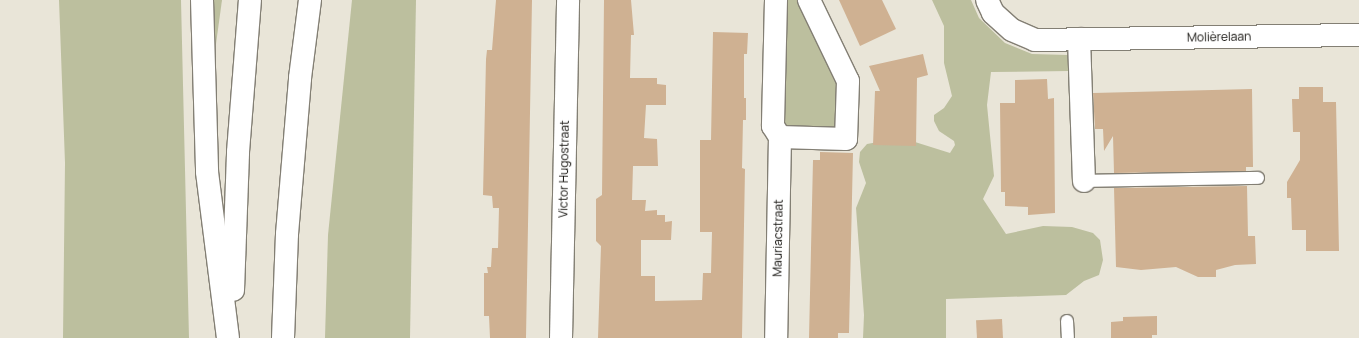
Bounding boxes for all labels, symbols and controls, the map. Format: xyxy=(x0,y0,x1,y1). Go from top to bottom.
street label: Molièrelaan xyxy=(1187,29,1251,45)
street label: Victor Hugostraat xyxy=(556,120,572,218)
street label: Mauriacstraat xyxy=(770,199,786,277)

